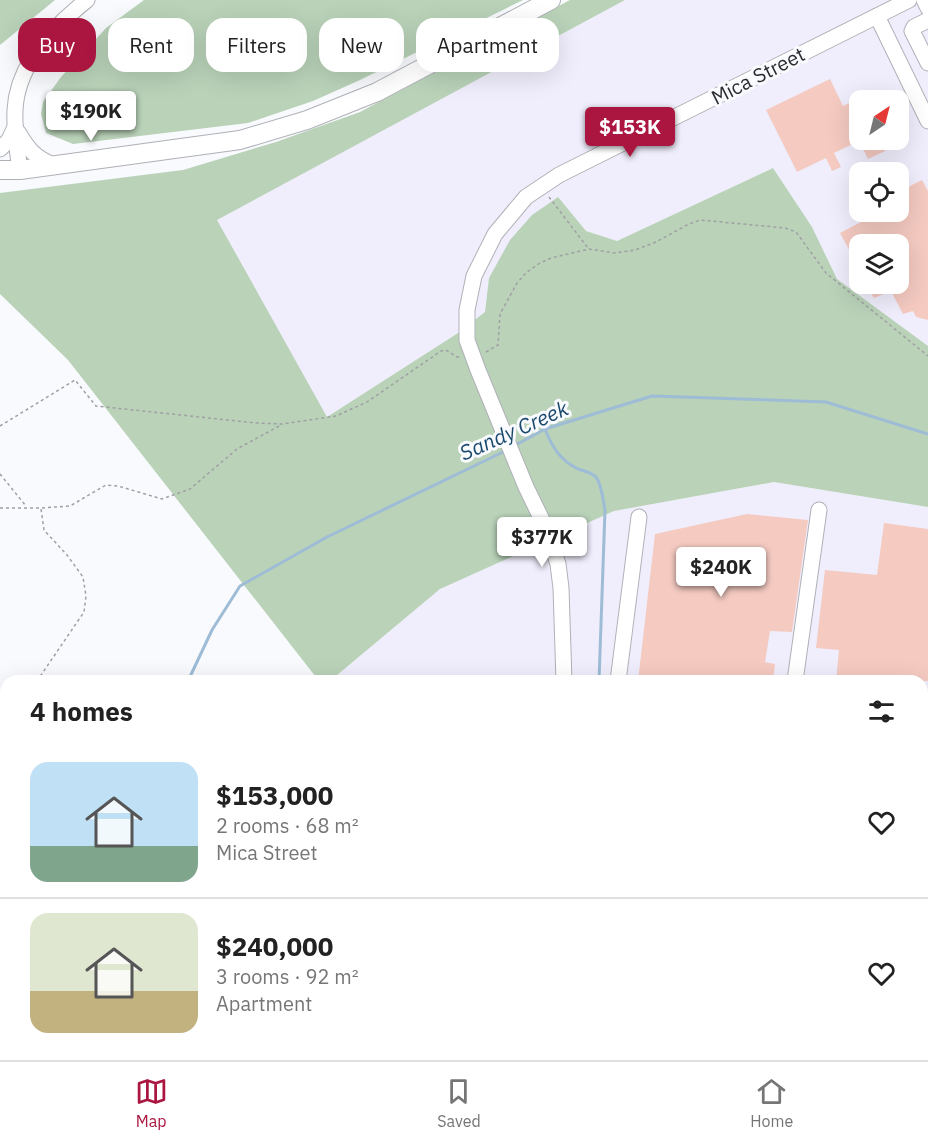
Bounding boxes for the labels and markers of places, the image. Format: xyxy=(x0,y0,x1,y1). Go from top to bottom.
pin: $190K xyxy=(49,91,133,142)
pin: $153K xyxy=(588,107,672,158)
pin: $377K xyxy=(500,517,584,568)
pin: $240K xyxy=(679,547,763,598)

